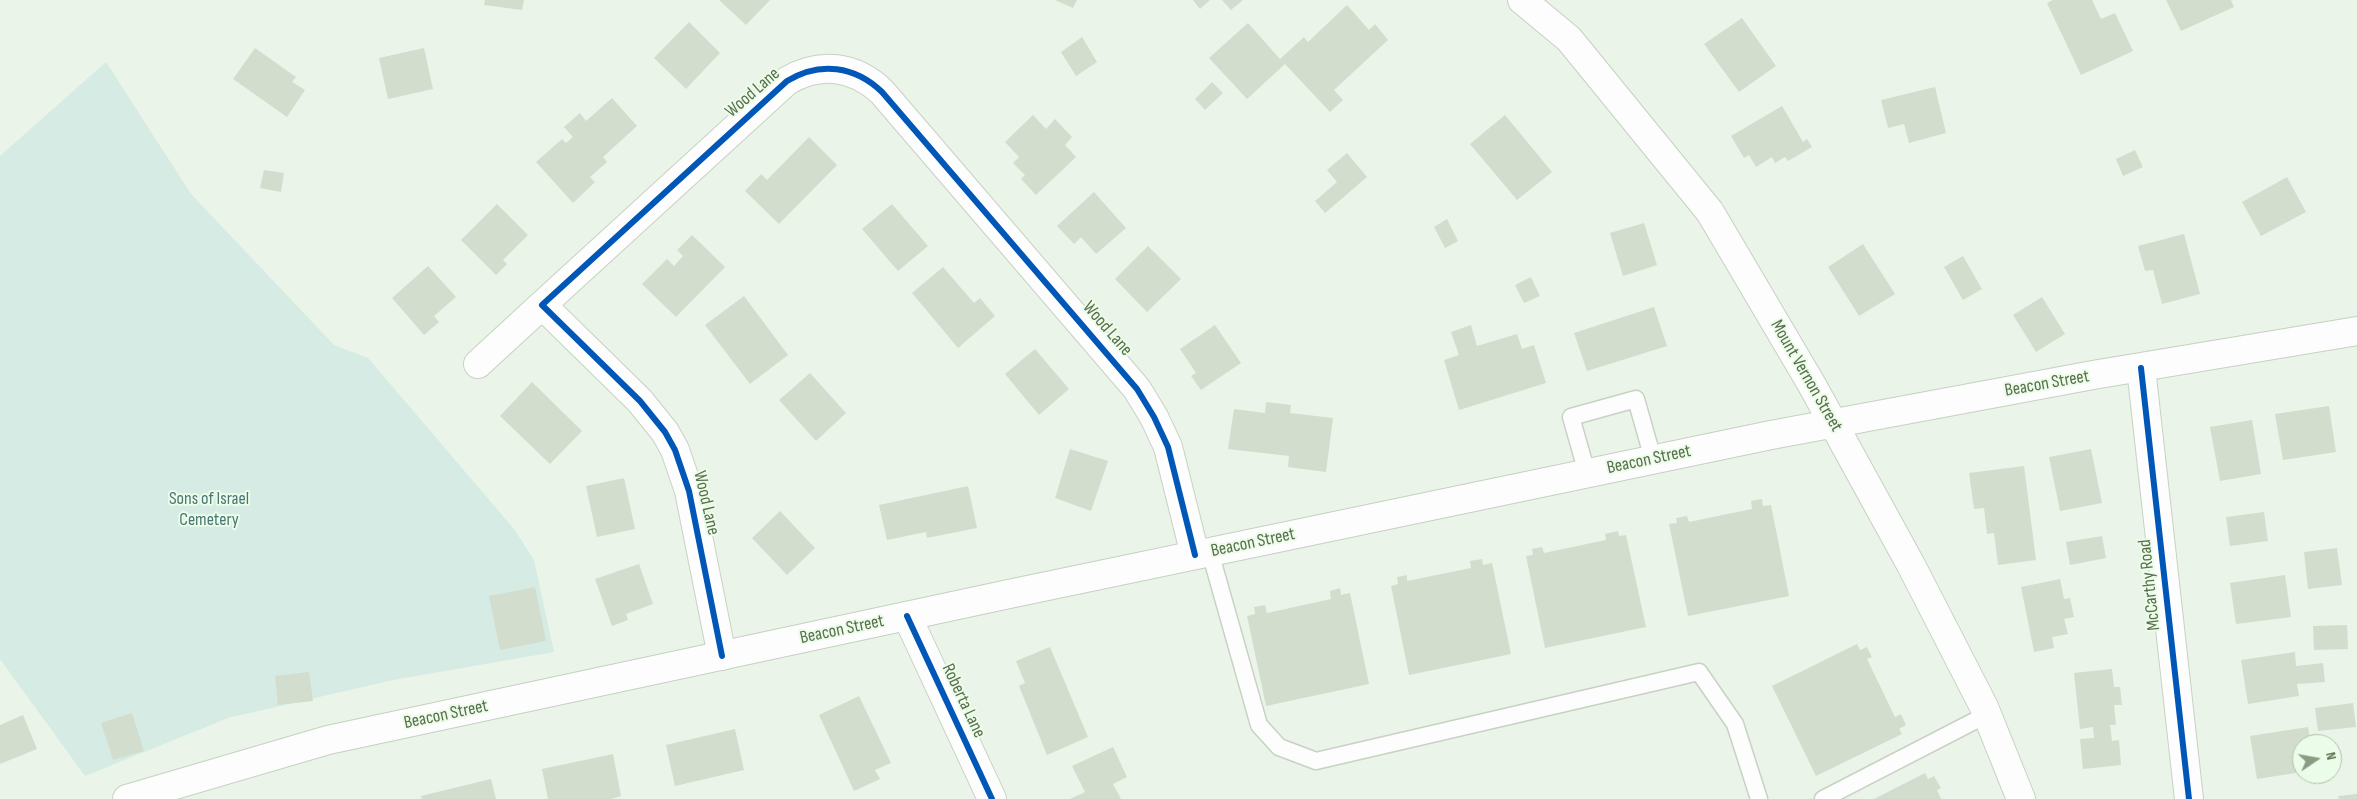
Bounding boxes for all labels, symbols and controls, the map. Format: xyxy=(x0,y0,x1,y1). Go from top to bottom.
street label: Wood Lane xyxy=(721,63,785,123)
street label: Wood Lane xyxy=(1077,297,1137,361)
street label: Mount Vernon Street xyxy=(1765,316,1847,436)
street label: Beacon Street xyxy=(2003,366,2091,402)
street label: Beacon Street xyxy=(1605,441,1693,479)
street label: Wood Lane xyxy=(688,469,724,537)
park label: Sons of Israel Cemetery xyxy=(169,488,249,530)
street label: Beacon Street xyxy=(1209,524,1297,562)
street label: McCarthy Road xyxy=(2134,538,2166,632)
street label: Beacon Street xyxy=(798,611,886,649)
street label: Roberta Lane xyxy=(936,660,990,742)
street label: Beacon Street xyxy=(402,696,490,734)
north arrow xyxy=(2292,734,2342,784)
text: N xyxy=(2322,751,2340,761)

